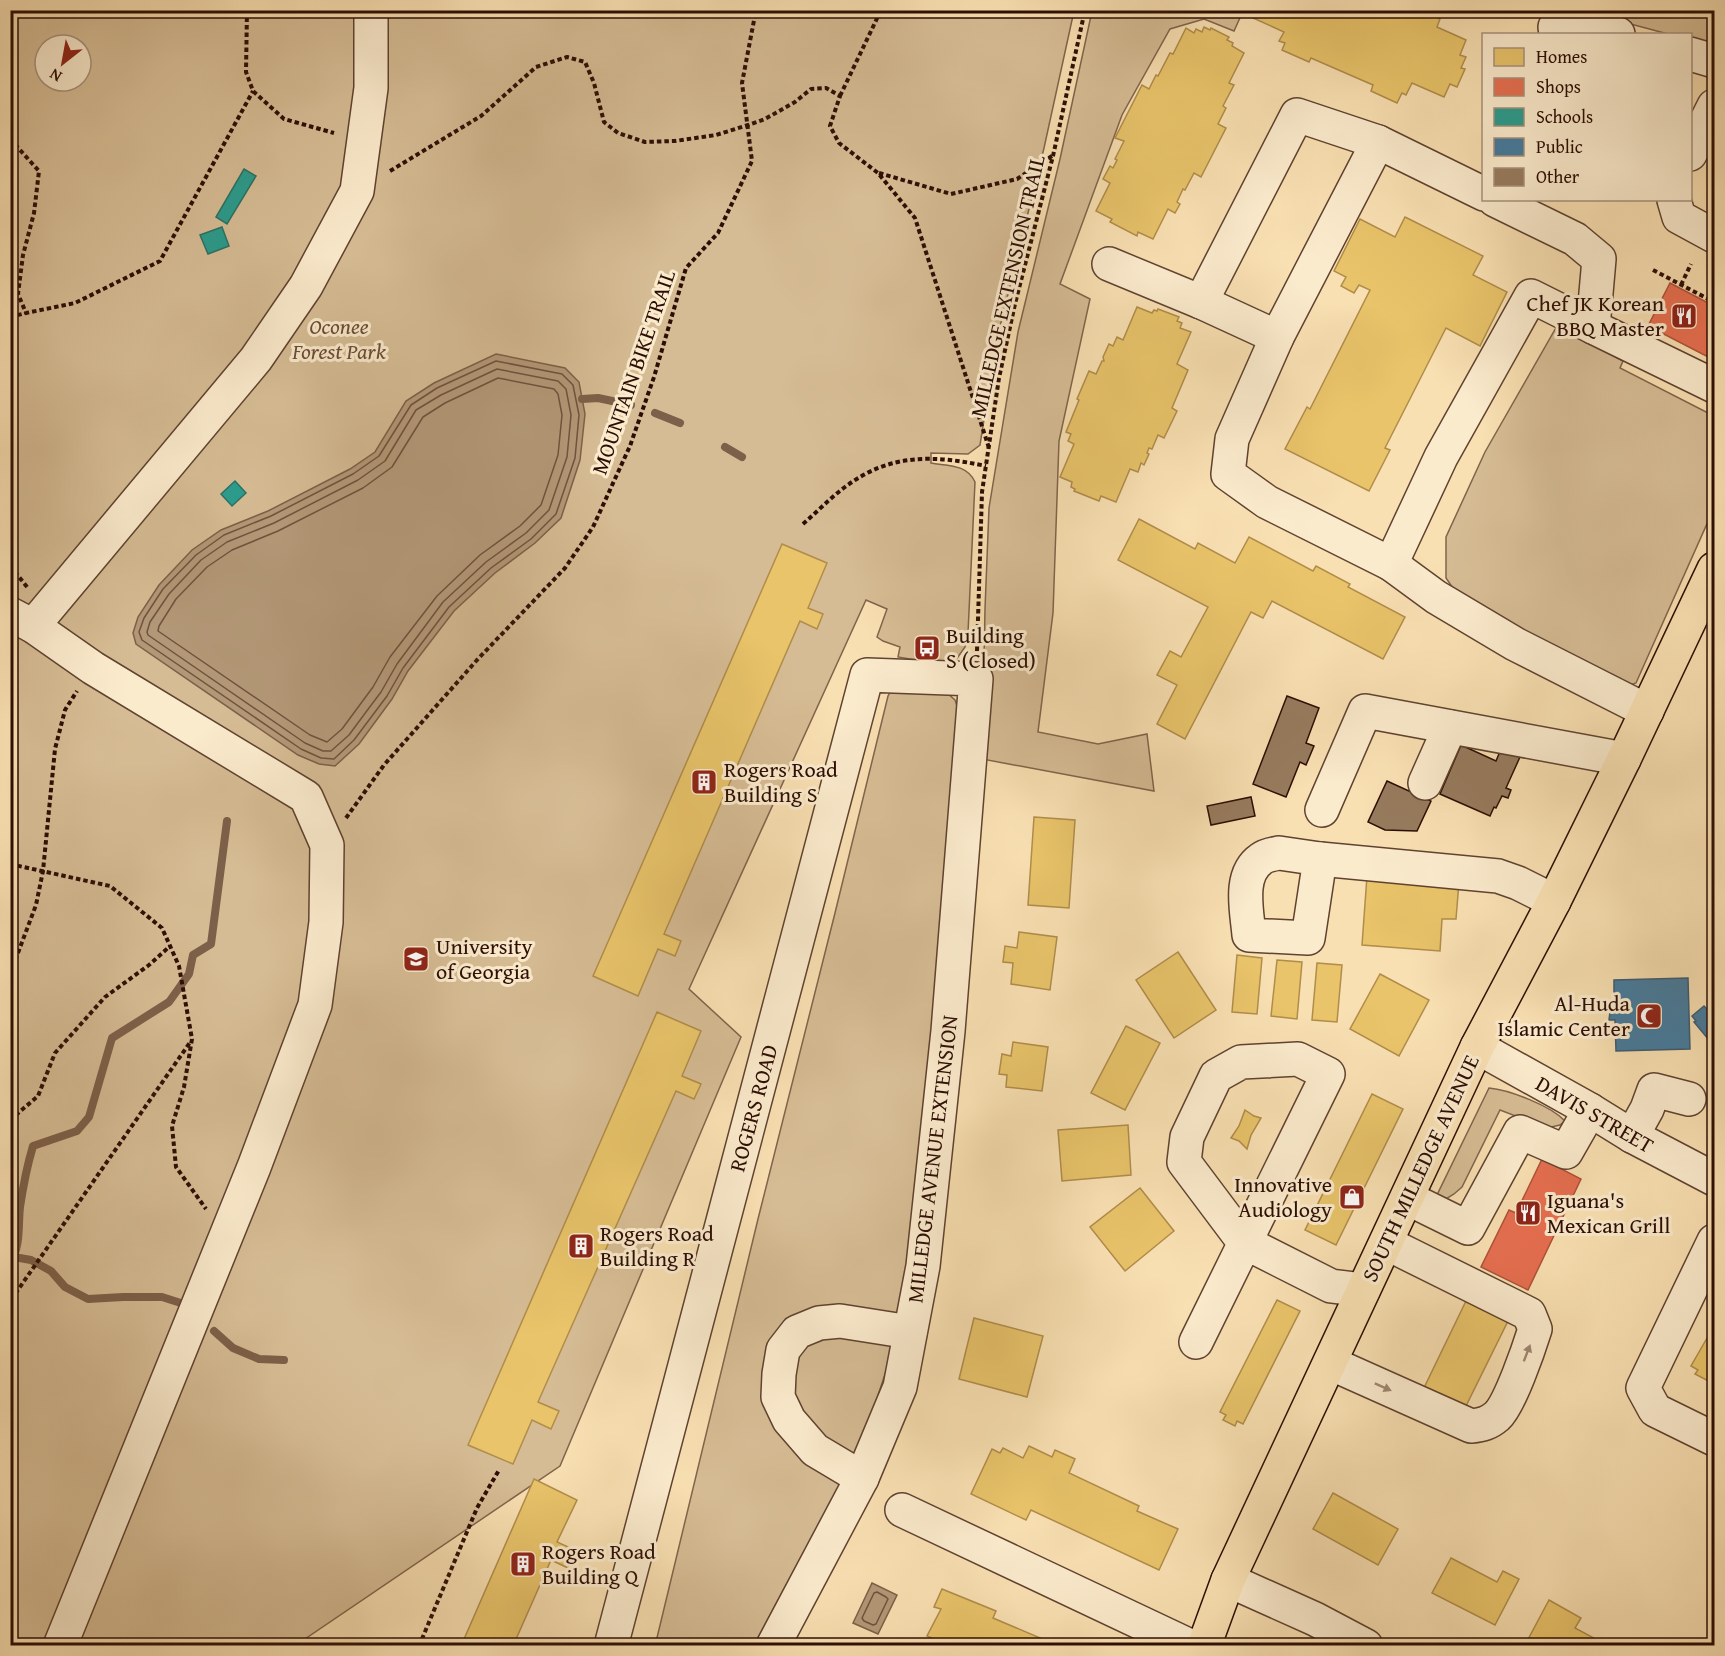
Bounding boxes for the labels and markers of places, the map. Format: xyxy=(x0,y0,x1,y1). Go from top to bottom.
place label: Chef JK Korean BBQ Master xyxy=(1527,287,1665,344)
restaurant icon: Chef JK Korean BBQ Master xyxy=(1669,301,1699,331)
place label: Building S (Closed) xyxy=(946,619,1036,676)
bus stop icon: Building S (Closed) xyxy=(912,633,942,663)
place label: Rogers Road Building S xyxy=(724,753,838,810)
building icon: Rogers Road Building S xyxy=(689,767,719,797)
place label: University of Georgia xyxy=(436,930,533,987)
school or university icon: University of Georgia xyxy=(401,944,431,974)
place label: Al-Huda Islamic Center xyxy=(1497,987,1631,1044)
mosque icon: Al-Huda Islamic Center xyxy=(1634,1001,1664,1031)
place label: Innovative Audiology xyxy=(1234,1168,1332,1225)
shop icon: Innovative Audiology xyxy=(1337,1182,1367,1212)
place label: Iguana's Mexican Grill xyxy=(1547,1184,1670,1241)
restaurant icon: Iguana's Mexican Grill xyxy=(1513,1198,1543,1228)
place label: Rogers Road Building R xyxy=(600,1217,714,1274)
building icon: Rogers Road Building R xyxy=(566,1231,596,1261)
place label: Rogers Road Building Q xyxy=(542,1535,656,1592)
building icon: Rogers Road Building Q xyxy=(508,1549,538,1579)

